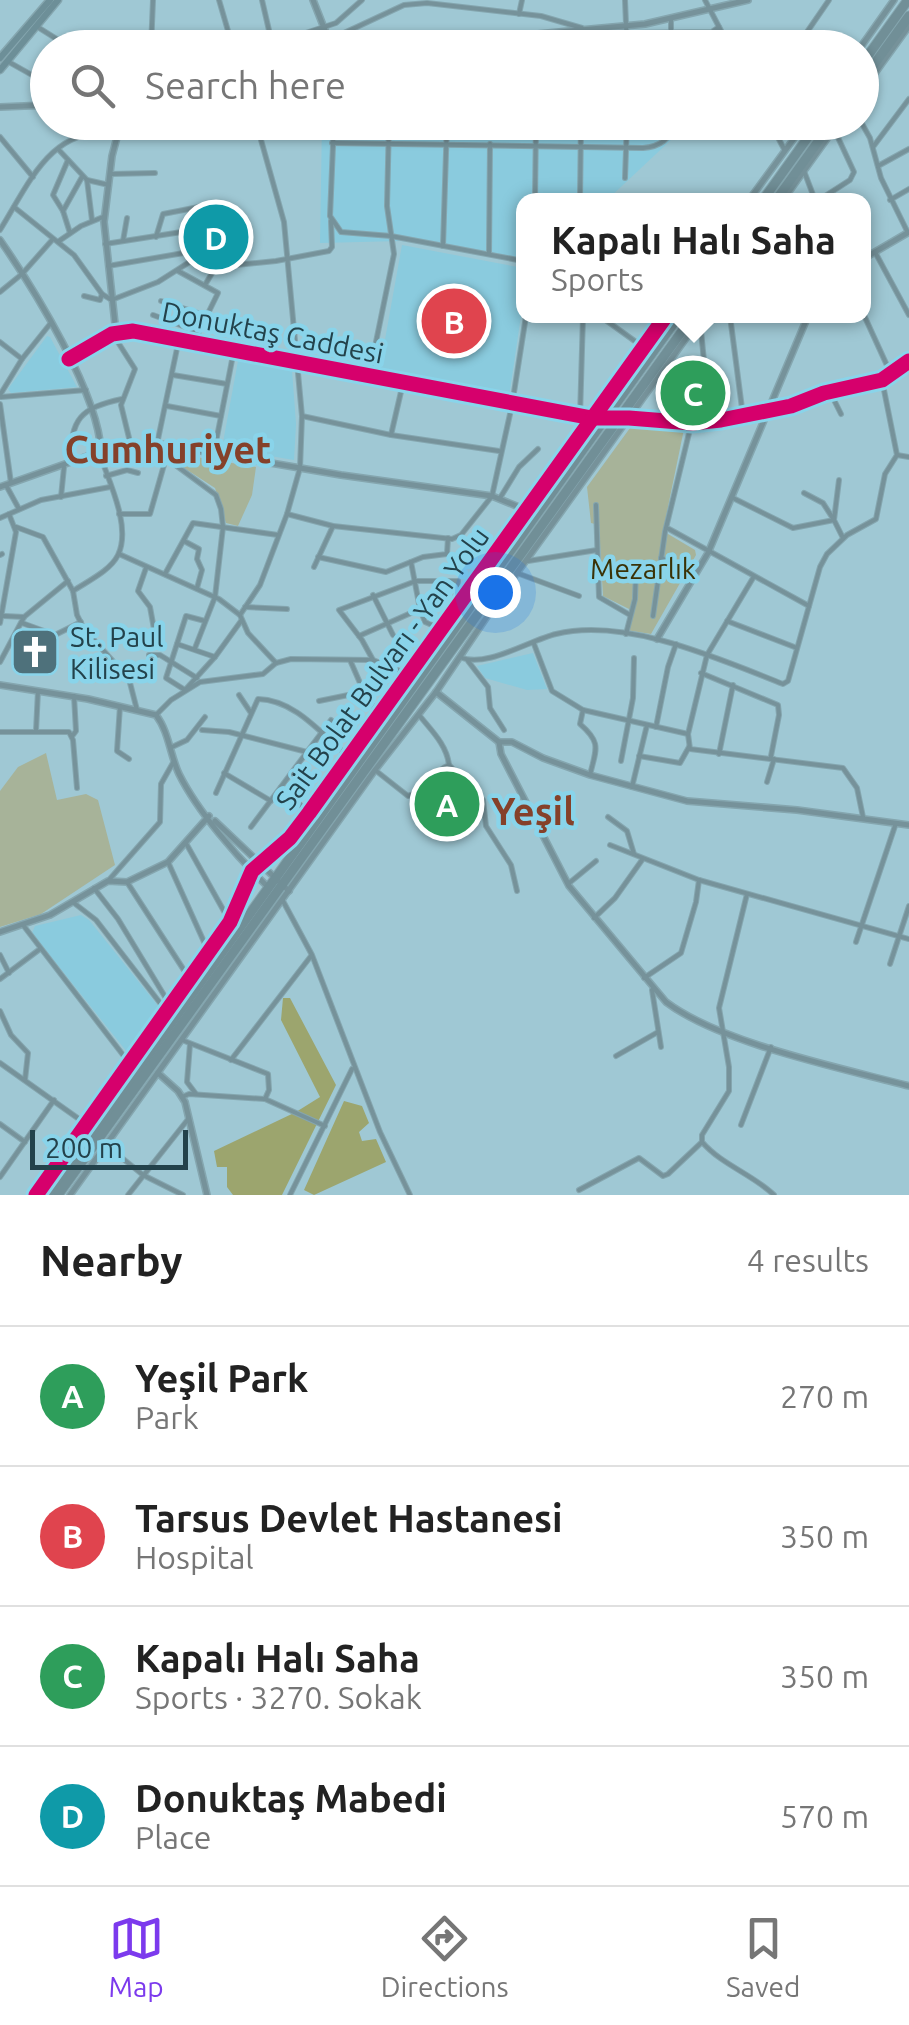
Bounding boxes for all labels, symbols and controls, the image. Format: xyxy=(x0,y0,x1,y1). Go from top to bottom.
search box xyxy=(30,30,879,140)
icon: search xyxy=(65,58,120,113)
text: Search here xyxy=(145,64,346,106)
popup xyxy=(516,193,871,323)
pin: D xyxy=(184,200,248,274)
text: Kapalı Halı Saha xyxy=(551,219,836,261)
text: Sports xyxy=(551,261,644,297)
pin: B xyxy=(422,284,486,358)
street label: Donuktaş Caddesi xyxy=(160,295,386,369)
pin: C xyxy=(660,356,726,430)
district label: Cumhuriyet xyxy=(64,428,272,470)
street label: Sait Bolat Bulvarı - Yan Yolu xyxy=(269,521,495,815)
park label: Mezarlık xyxy=(590,553,696,584)
your location xyxy=(470,567,521,618)
place label: St. Paul Kilisesi xyxy=(70,621,164,684)
church icon: St. Paul Kilisesi xyxy=(9,626,61,678)
pin: A xyxy=(414,766,480,842)
district label: Yeşil xyxy=(491,790,575,834)
scale bar xyxy=(30,1125,188,1170)
text: 200 m xyxy=(45,1132,123,1163)
text: Nearby xyxy=(40,1237,183,1284)
text: 4 results xyxy=(747,1242,869,1278)
text: Yeşil Park xyxy=(135,1357,308,1399)
text: A xyxy=(61,1378,84,1414)
text: 270 m xyxy=(780,1378,869,1414)
text: Park xyxy=(135,1399,199,1435)
text: Tarsus Devlet Hastanesi xyxy=(135,1497,563,1539)
text: B xyxy=(62,1518,83,1554)
text: 350 m xyxy=(780,1518,869,1554)
text: Hospital xyxy=(135,1539,254,1575)
text: Kapalı Halı Saha xyxy=(135,1637,420,1679)
text: C xyxy=(62,1658,83,1694)
text: 350 m xyxy=(780,1658,869,1694)
text: Sports · 3270. Sokak xyxy=(135,1679,422,1715)
text: Donuktaş Mabedi xyxy=(135,1777,447,1819)
text: D xyxy=(61,1798,84,1834)
text: 570 m xyxy=(780,1798,869,1834)
text: Place xyxy=(135,1819,211,1855)
tab: Map xyxy=(109,1911,164,2002)
tab: Directions xyxy=(381,1911,509,2002)
tab: Saved xyxy=(726,1911,800,2002)

